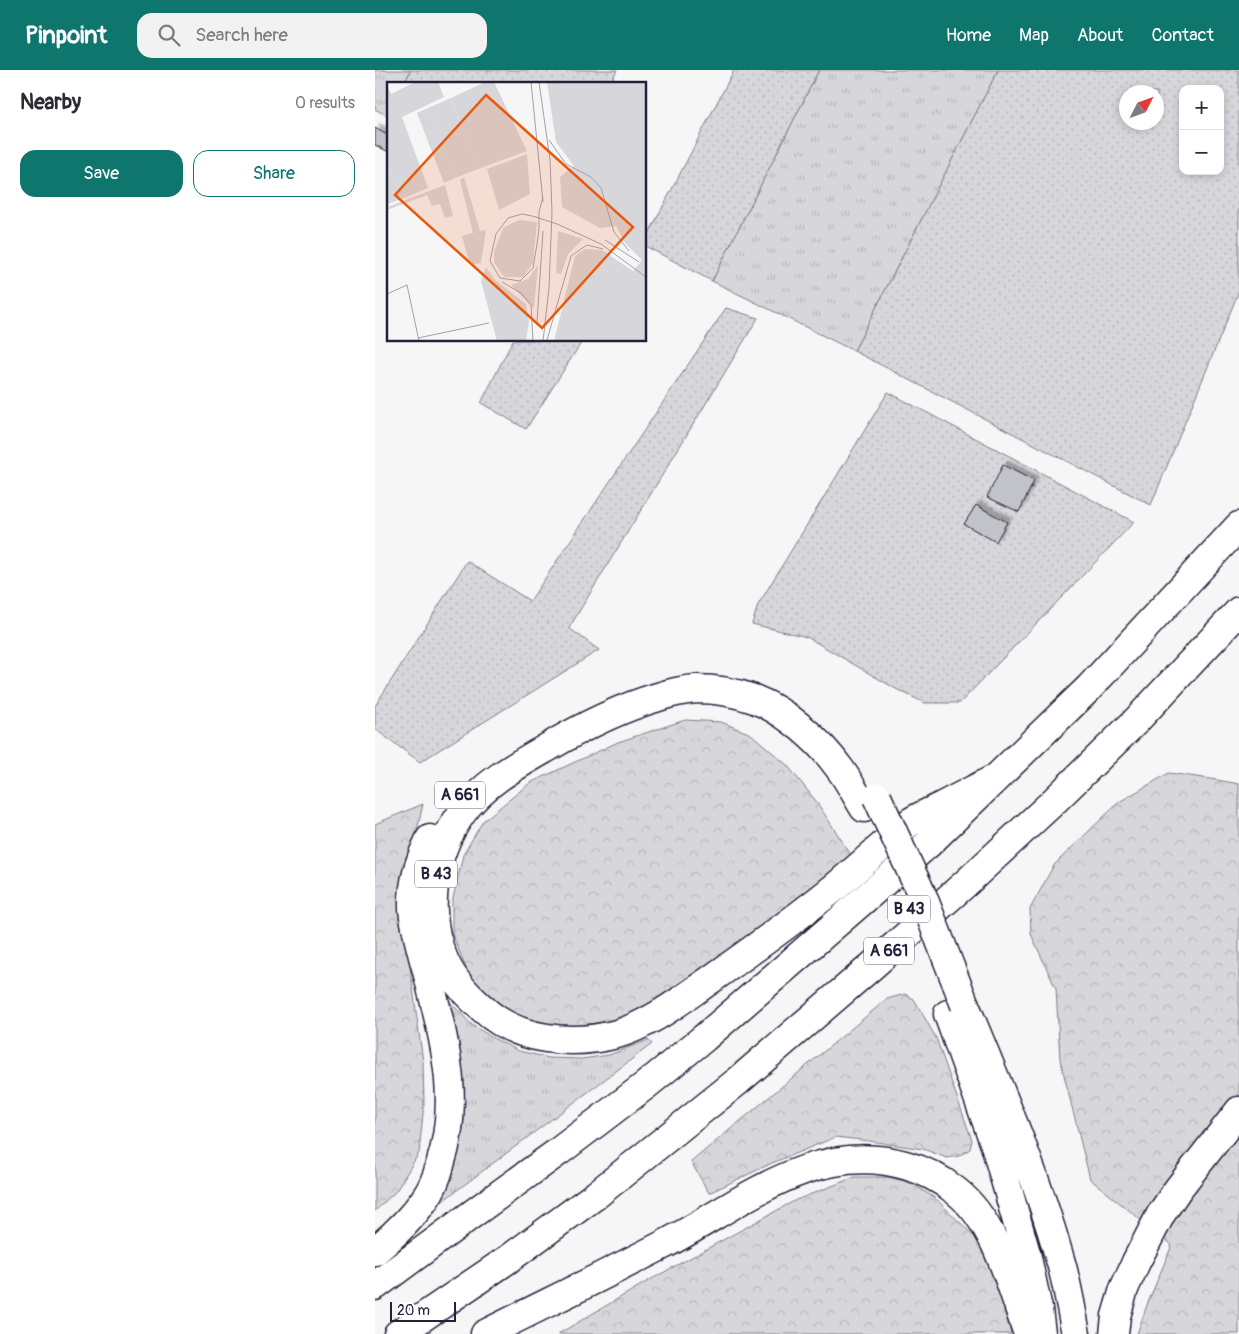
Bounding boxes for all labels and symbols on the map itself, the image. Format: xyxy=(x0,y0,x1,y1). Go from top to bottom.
inset map xyxy=(387,82,646,341)
north arrow xyxy=(1119,85,1164,130)
road number: A 661 xyxy=(435,782,485,808)
road number: B 43 xyxy=(415,861,457,888)
road number: B 43 xyxy=(888,896,930,922)
road number: A 661 xyxy=(864,938,914,964)
scale bar xyxy=(390,1299,456,1322)

